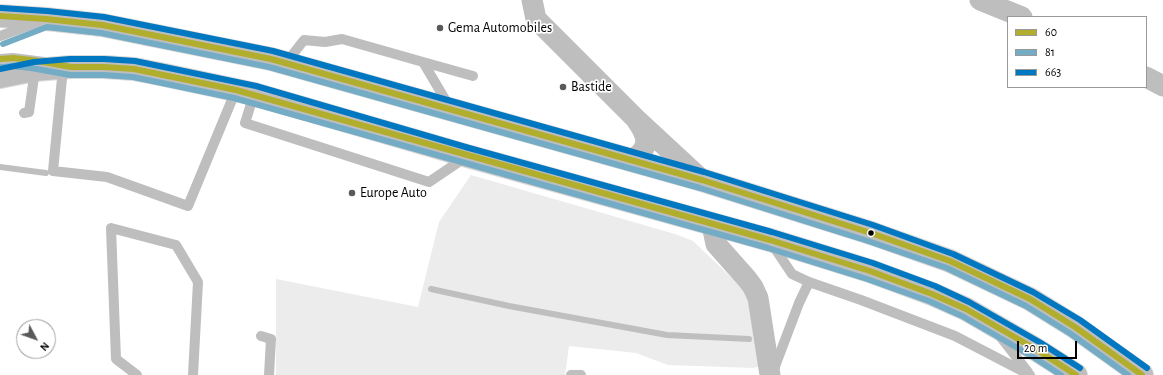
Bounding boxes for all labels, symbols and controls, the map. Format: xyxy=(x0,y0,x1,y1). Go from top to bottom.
legend xyxy=(1007,16,1147,88)
place label: Gema Automobiles xyxy=(448,20,552,36)
marker: Gema Automobiles xyxy=(435,23,445,33)
text: 60 xyxy=(1045,26,1057,38)
text: 81 xyxy=(1045,46,1055,58)
text: 663 xyxy=(1045,66,1061,78)
place label: Bastide xyxy=(571,79,612,95)
marker: Bastide xyxy=(558,82,568,92)
place label: Europe Auto xyxy=(360,185,427,201)
marker: Europe Auto xyxy=(347,188,357,198)
unlabelled marker xyxy=(866,228,876,238)
north arrow xyxy=(16,319,56,359)
scale bar xyxy=(1019,333,1079,359)
text: N xyxy=(38,340,51,353)
text: 20 m xyxy=(1024,342,1047,354)

